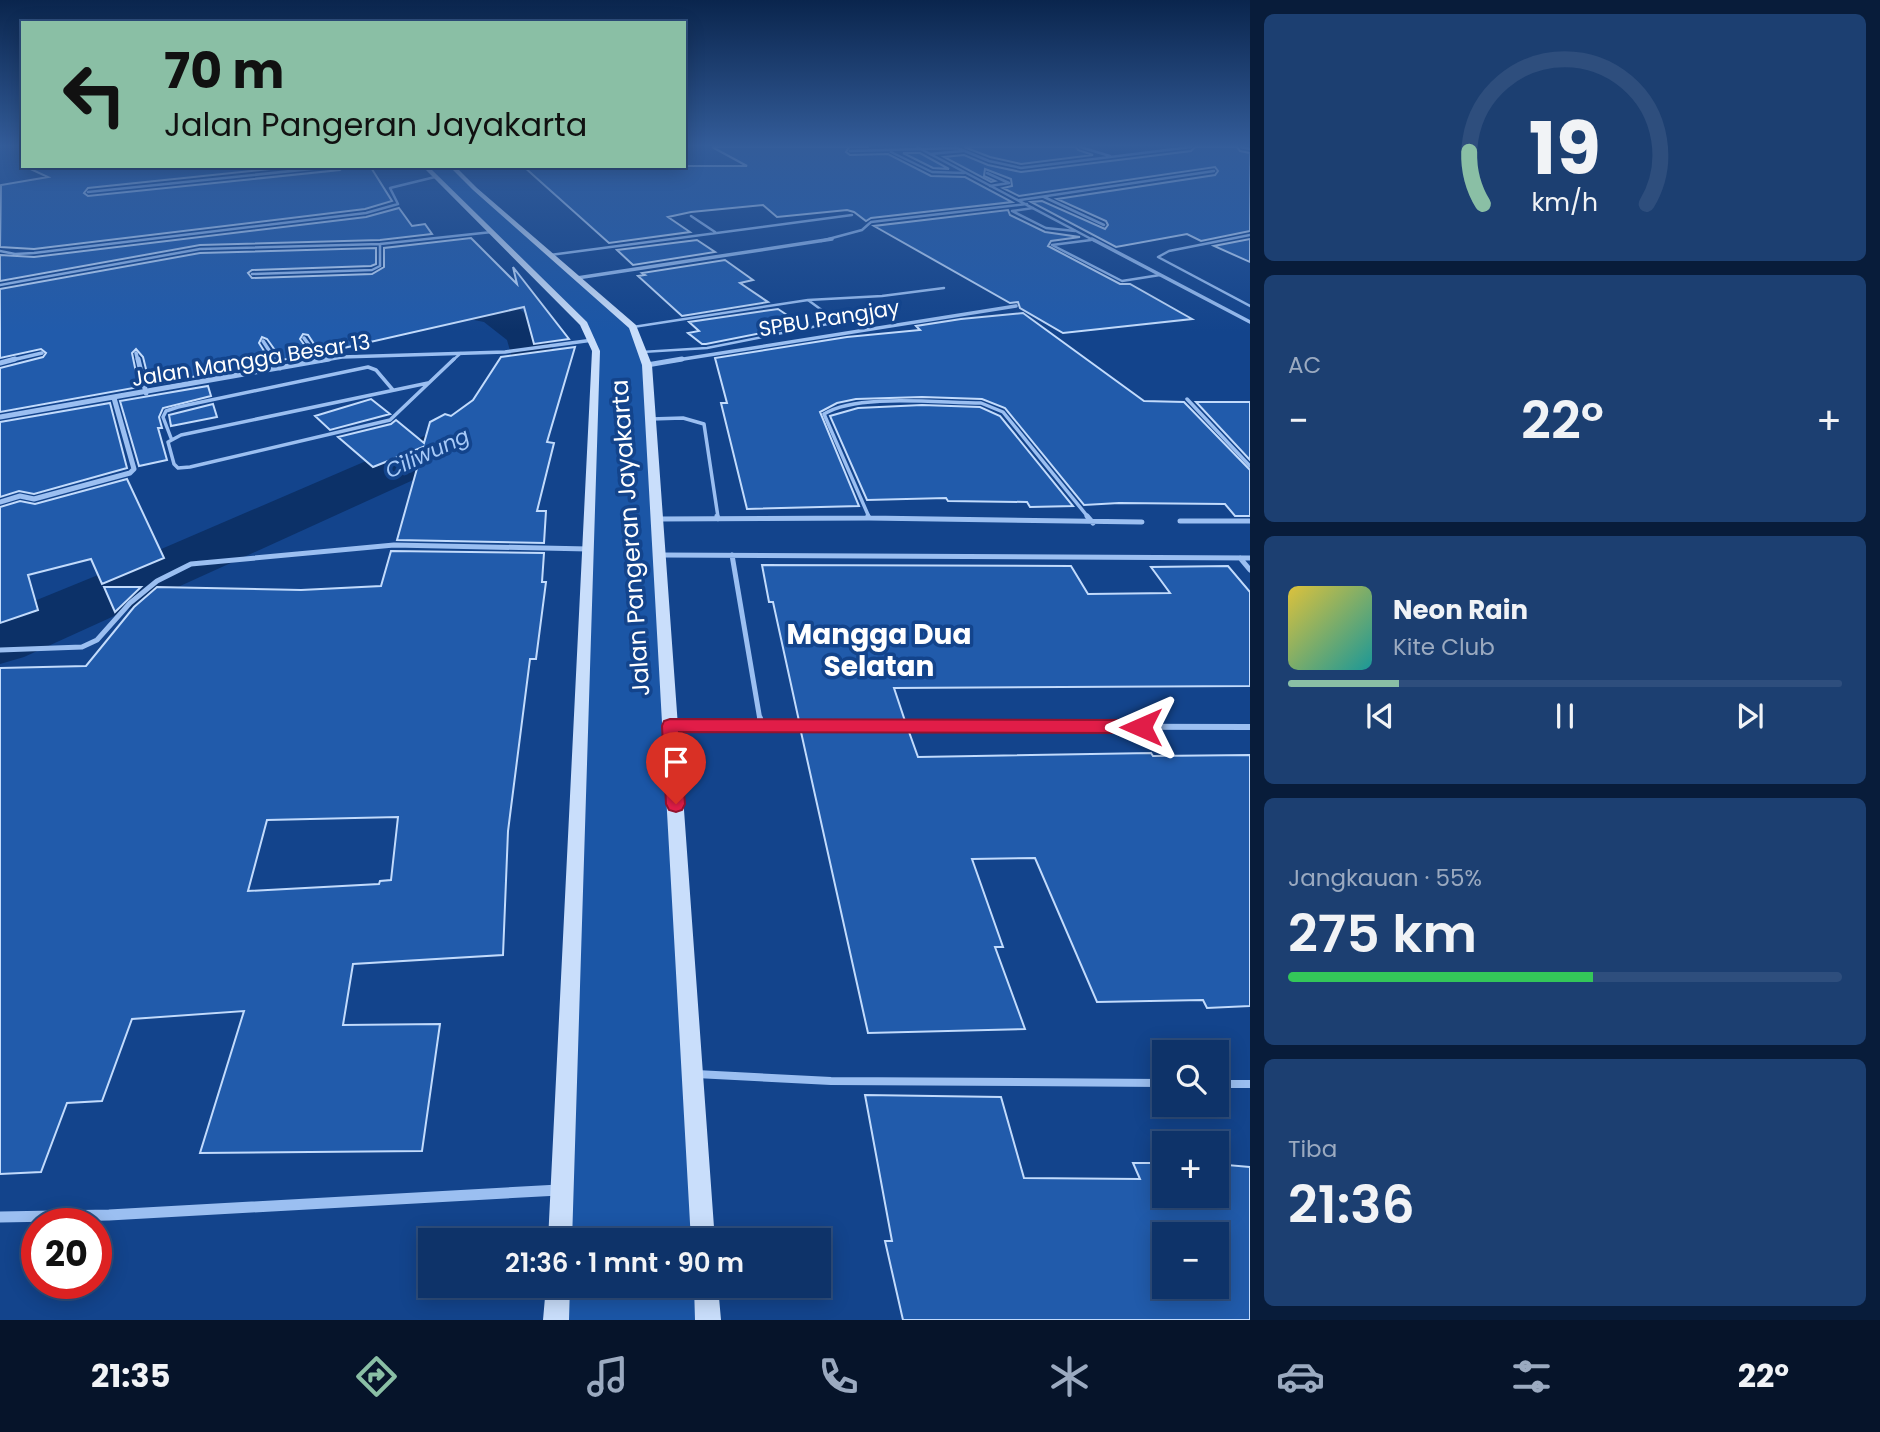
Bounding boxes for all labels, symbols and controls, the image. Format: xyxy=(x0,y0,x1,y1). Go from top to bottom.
text: 70 m xyxy=(164,37,284,105)
icon: left xyxy=(49,49,140,140)
text: 19 xyxy=(1529,98,1601,199)
text: Jalan Pangeran Jayakarta xyxy=(164,102,587,147)
text: km/h xyxy=(1532,184,1598,219)
street label: SPBU Pangjay xyxy=(756,293,902,343)
street label: Jalan Mangga Besar 13 xyxy=(130,327,372,393)
text: AC xyxy=(1288,349,1321,381)
street label: Jalan Pangeran Jayakarta xyxy=(602,378,658,698)
text: 22° xyxy=(1521,384,1604,457)
text: − xyxy=(1288,394,1309,447)
text: + xyxy=(1816,394,1842,447)
water label: Ciliwung xyxy=(380,421,474,485)
text: Neon Rain xyxy=(1393,592,1528,628)
district label: Mangga Dua Selatan xyxy=(787,615,971,686)
text: Kite Club xyxy=(1393,631,1495,663)
position arrow xyxy=(1104,690,1178,764)
icon: previous xyxy=(1361,697,1399,735)
icon: pause xyxy=(1546,697,1584,735)
icon: next xyxy=(1731,697,1769,735)
pin xyxy=(646,732,706,804)
icon: arrive xyxy=(657,743,695,781)
text: Jangkauan · 55% xyxy=(1288,862,1482,894)
text: 275 km xyxy=(1288,897,1477,970)
map controls xyxy=(1152,1040,1229,1299)
button: search xyxy=(1152,1040,1229,1117)
button: + xyxy=(1152,1131,1229,1208)
text: Tiba xyxy=(1288,1133,1337,1165)
text: 21:36 xyxy=(1288,1168,1415,1241)
speed limit sign: 20 xyxy=(21,1208,112,1299)
button: − xyxy=(1152,1222,1229,1299)
text: 21:36 · 1 mnt · 90 m xyxy=(505,1245,744,1281)
icon: directions xyxy=(352,1352,401,1401)
icon: music xyxy=(583,1352,632,1401)
icon: phone xyxy=(814,1352,863,1401)
icon: climate xyxy=(1045,1352,1094,1401)
icon: car xyxy=(1276,1352,1325,1401)
icon: filters xyxy=(1507,1352,1556,1401)
text: 21:35 xyxy=(91,1353,171,1398)
text: 22° xyxy=(1738,1353,1789,1398)

